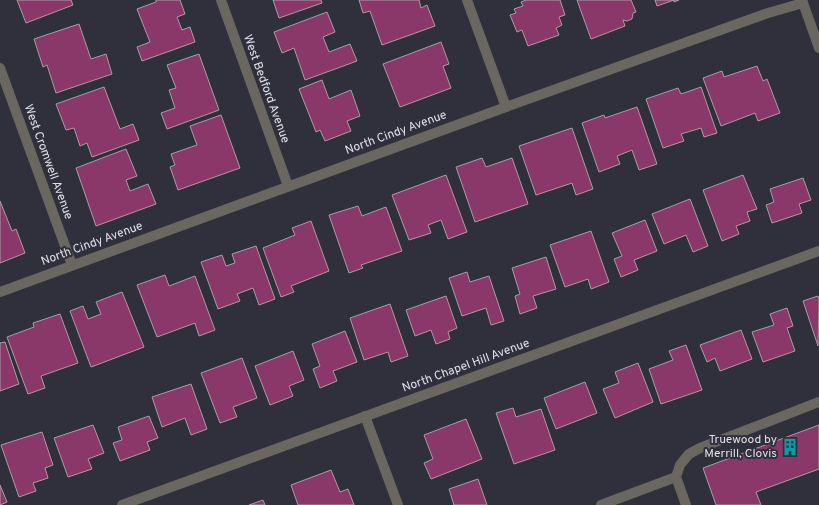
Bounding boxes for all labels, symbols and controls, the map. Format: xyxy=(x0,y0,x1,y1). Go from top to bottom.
street label: West Bedford Avenue xyxy=(239,33,293,145)
street label: West Cromwell Avenue xyxy=(20,102,76,222)
street label: North Cindy Avenue xyxy=(343,107,449,159)
street label: North Cindy Avenue xyxy=(39,218,145,270)
street label: North Chapel Hill Avenue xyxy=(400,335,532,397)
place label: Truewood by Merrill, Clovis xyxy=(704,432,777,462)
building icon: Truewood by Merrill, Clovis xyxy=(780,437,800,457)

